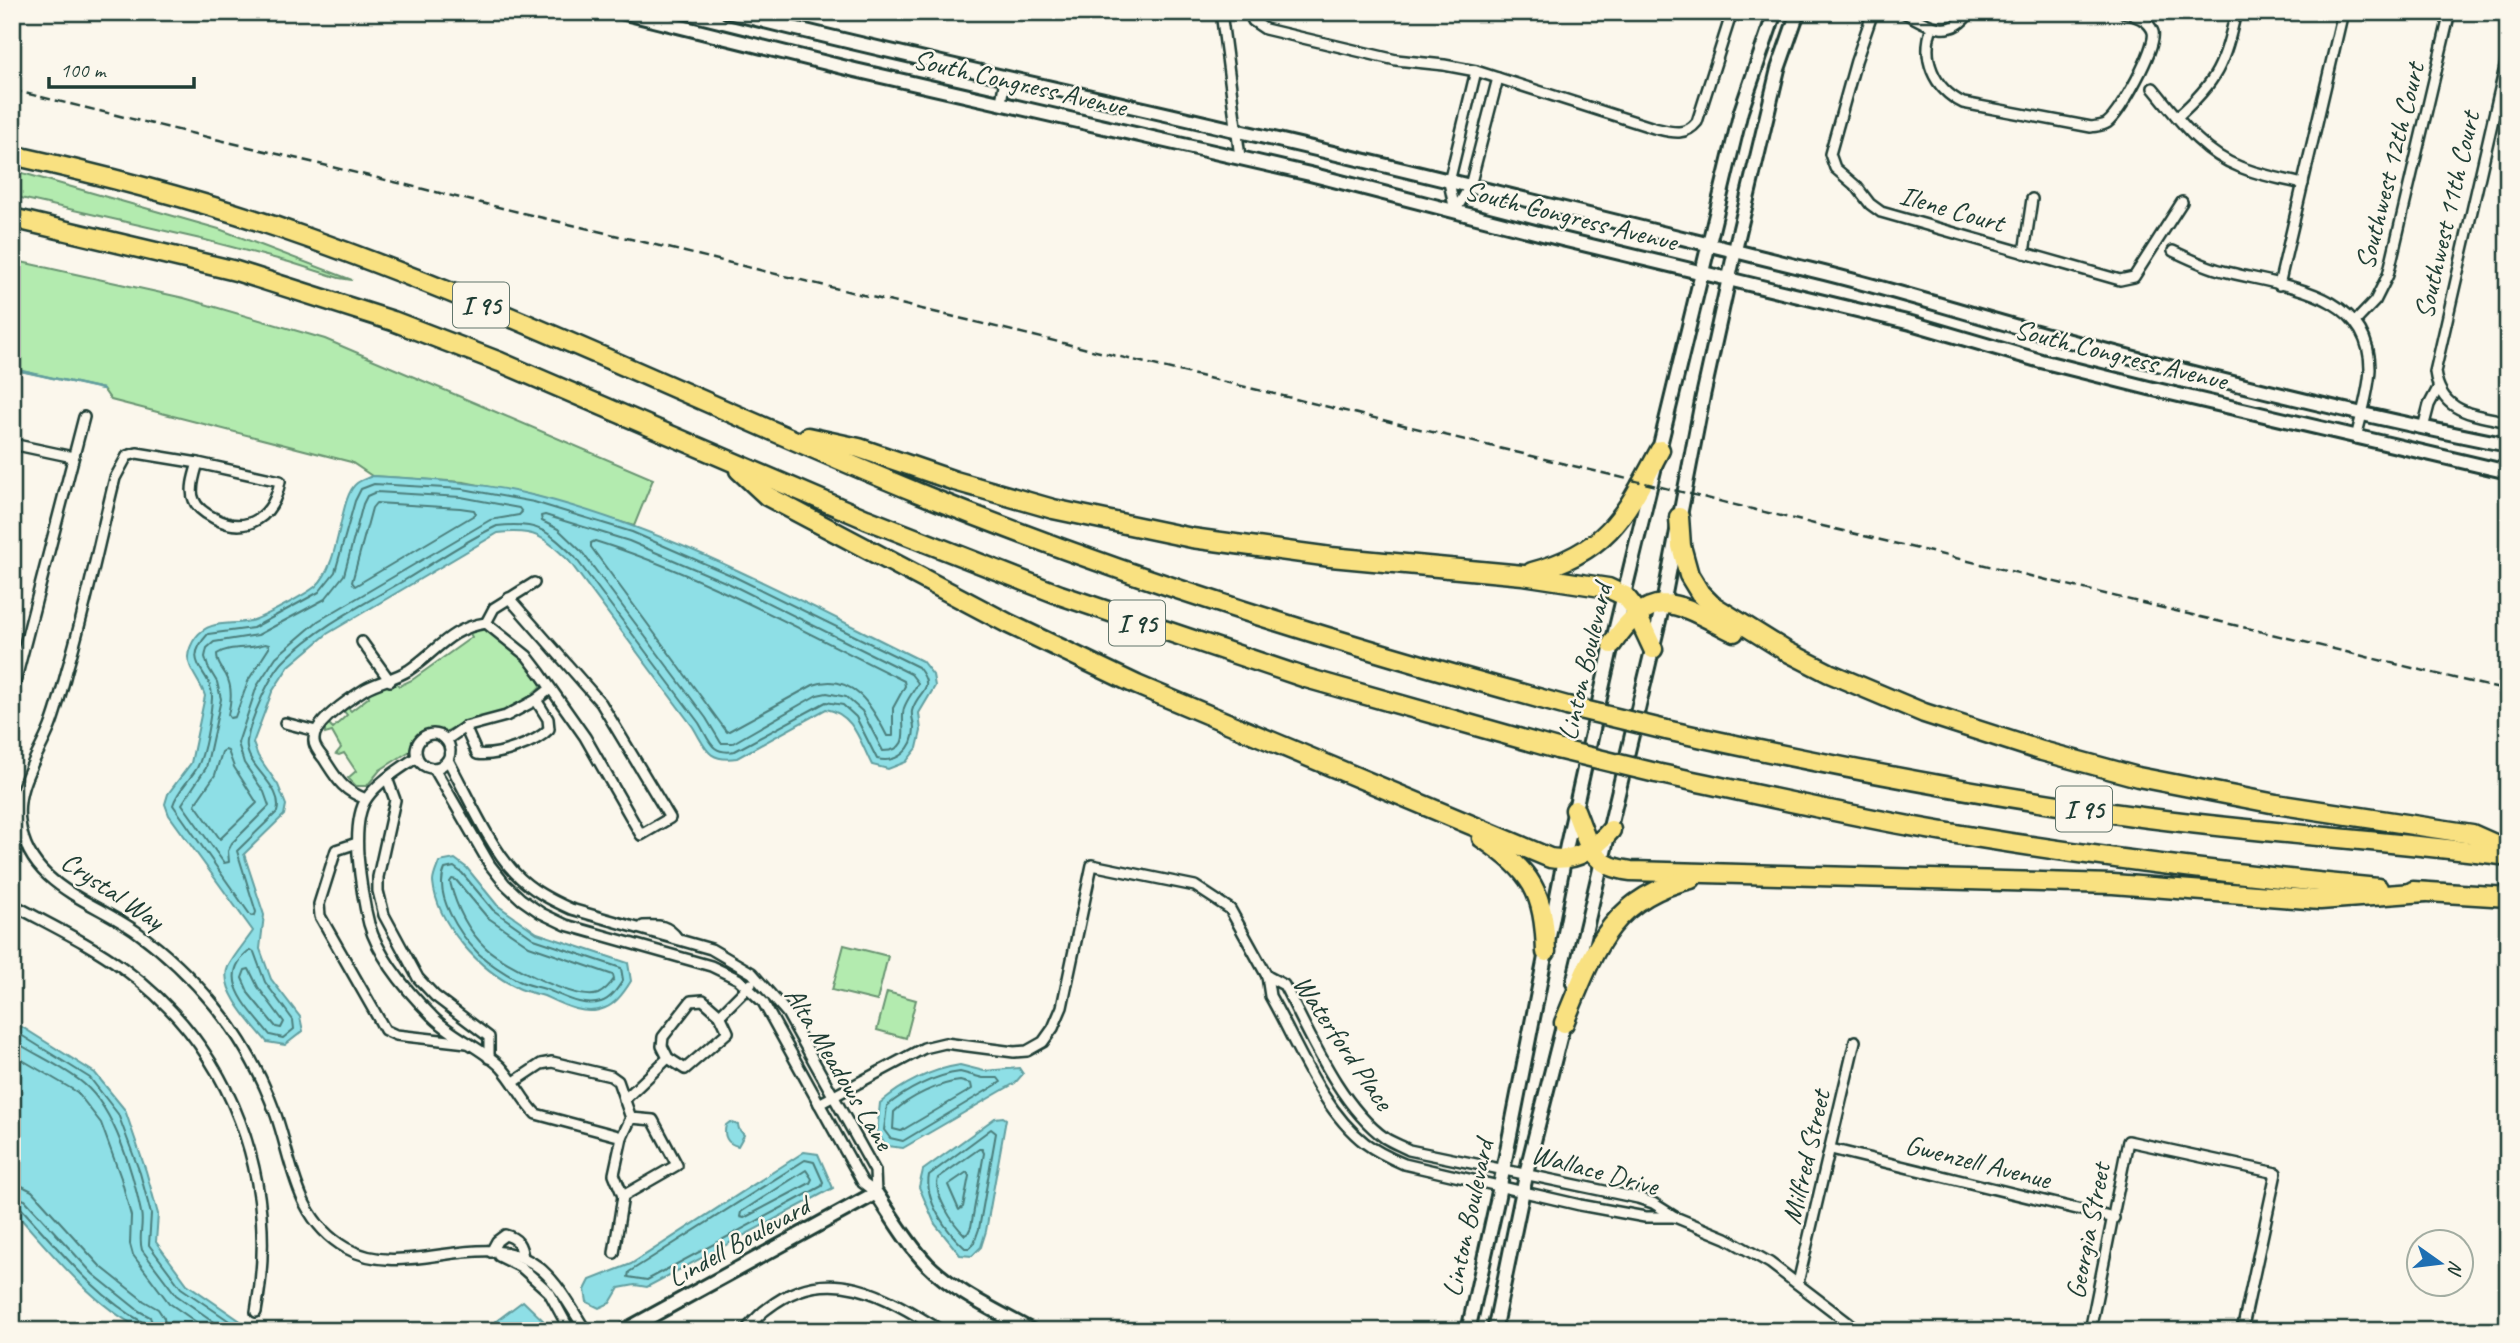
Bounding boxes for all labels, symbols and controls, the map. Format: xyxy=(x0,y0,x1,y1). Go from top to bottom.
street label: South Congress Avenue xyxy=(910,41,1132,124)
scale bar xyxy=(49,46,194,90)
text: 100 m xyxy=(60,57,107,83)
street label: Southwest 12th Court xyxy=(2347,57,2433,273)
street label: Southwest 11th Court xyxy=(2406,105,2488,322)
street label: South Congress Avenue xyxy=(1461,172,1683,259)
street label: Ilene Court xyxy=(1896,177,2011,241)
road number: I 95 xyxy=(453,282,509,328)
street label: South Congress Avenue xyxy=(2011,311,2233,398)
street label: Linton Boulevard xyxy=(1550,577,1620,744)
road number: I 95 xyxy=(1109,600,1165,646)
road number: I 95 xyxy=(2056,786,2112,832)
street label: Crystal Way xyxy=(55,843,173,939)
street label: Waterford Place xyxy=(1286,968,1403,1118)
street label: Alta Meadows Lane xyxy=(777,980,903,1158)
street label: Milfred Street xyxy=(1773,1084,1838,1227)
street label: Gwenzell Avenue xyxy=(1902,1127,2056,1197)
street label: Linton Boulevard xyxy=(1434,1133,1502,1300)
street label: Wallace Drive xyxy=(1528,1136,1664,1204)
street label: Georgia Street xyxy=(2057,1158,2118,1302)
street label: Lindell Boulevard xyxy=(661,1186,819,1295)
north arrow xyxy=(2404,1228,2474,1298)
text: N xyxy=(2442,1258,2469,1279)

